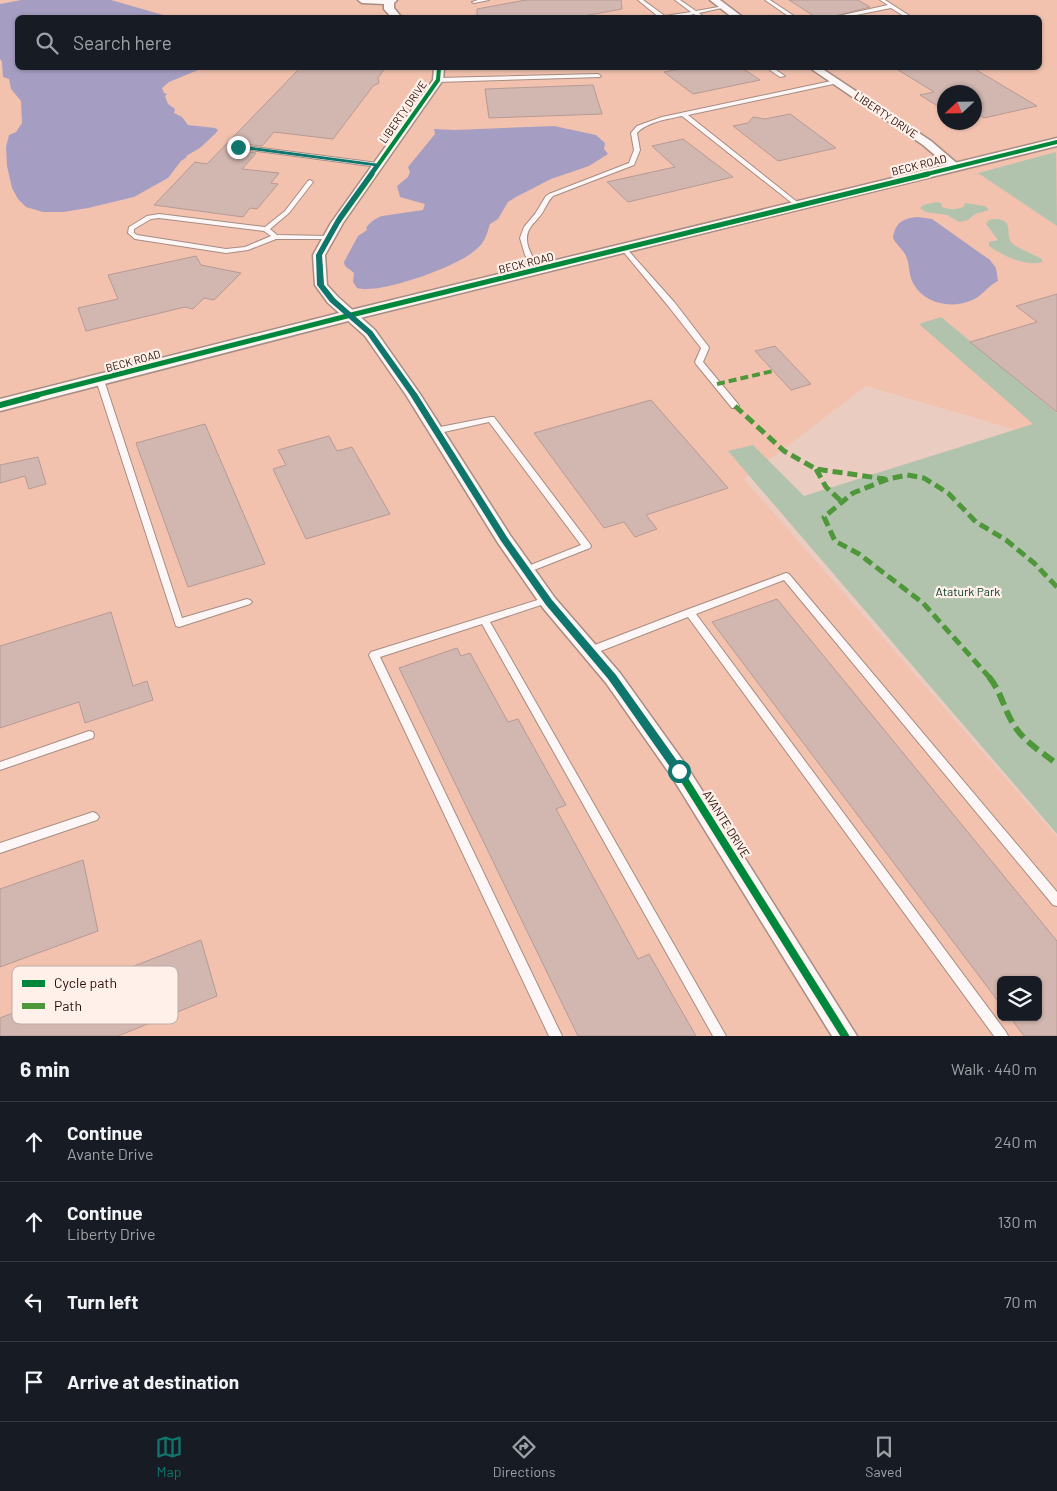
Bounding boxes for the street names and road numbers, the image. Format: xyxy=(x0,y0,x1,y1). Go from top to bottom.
street label: LIBERTY DRIVE xyxy=(376,78,429,146)
street label: LIBERTY DRIVE xyxy=(852,89,921,141)
street label: BECK ROAD xyxy=(890,151,948,178)
street label: BECK ROAD xyxy=(497,249,555,276)
street label: BECK ROAD xyxy=(104,347,162,374)
street label: AVANTE DRIVE xyxy=(701,787,753,860)

